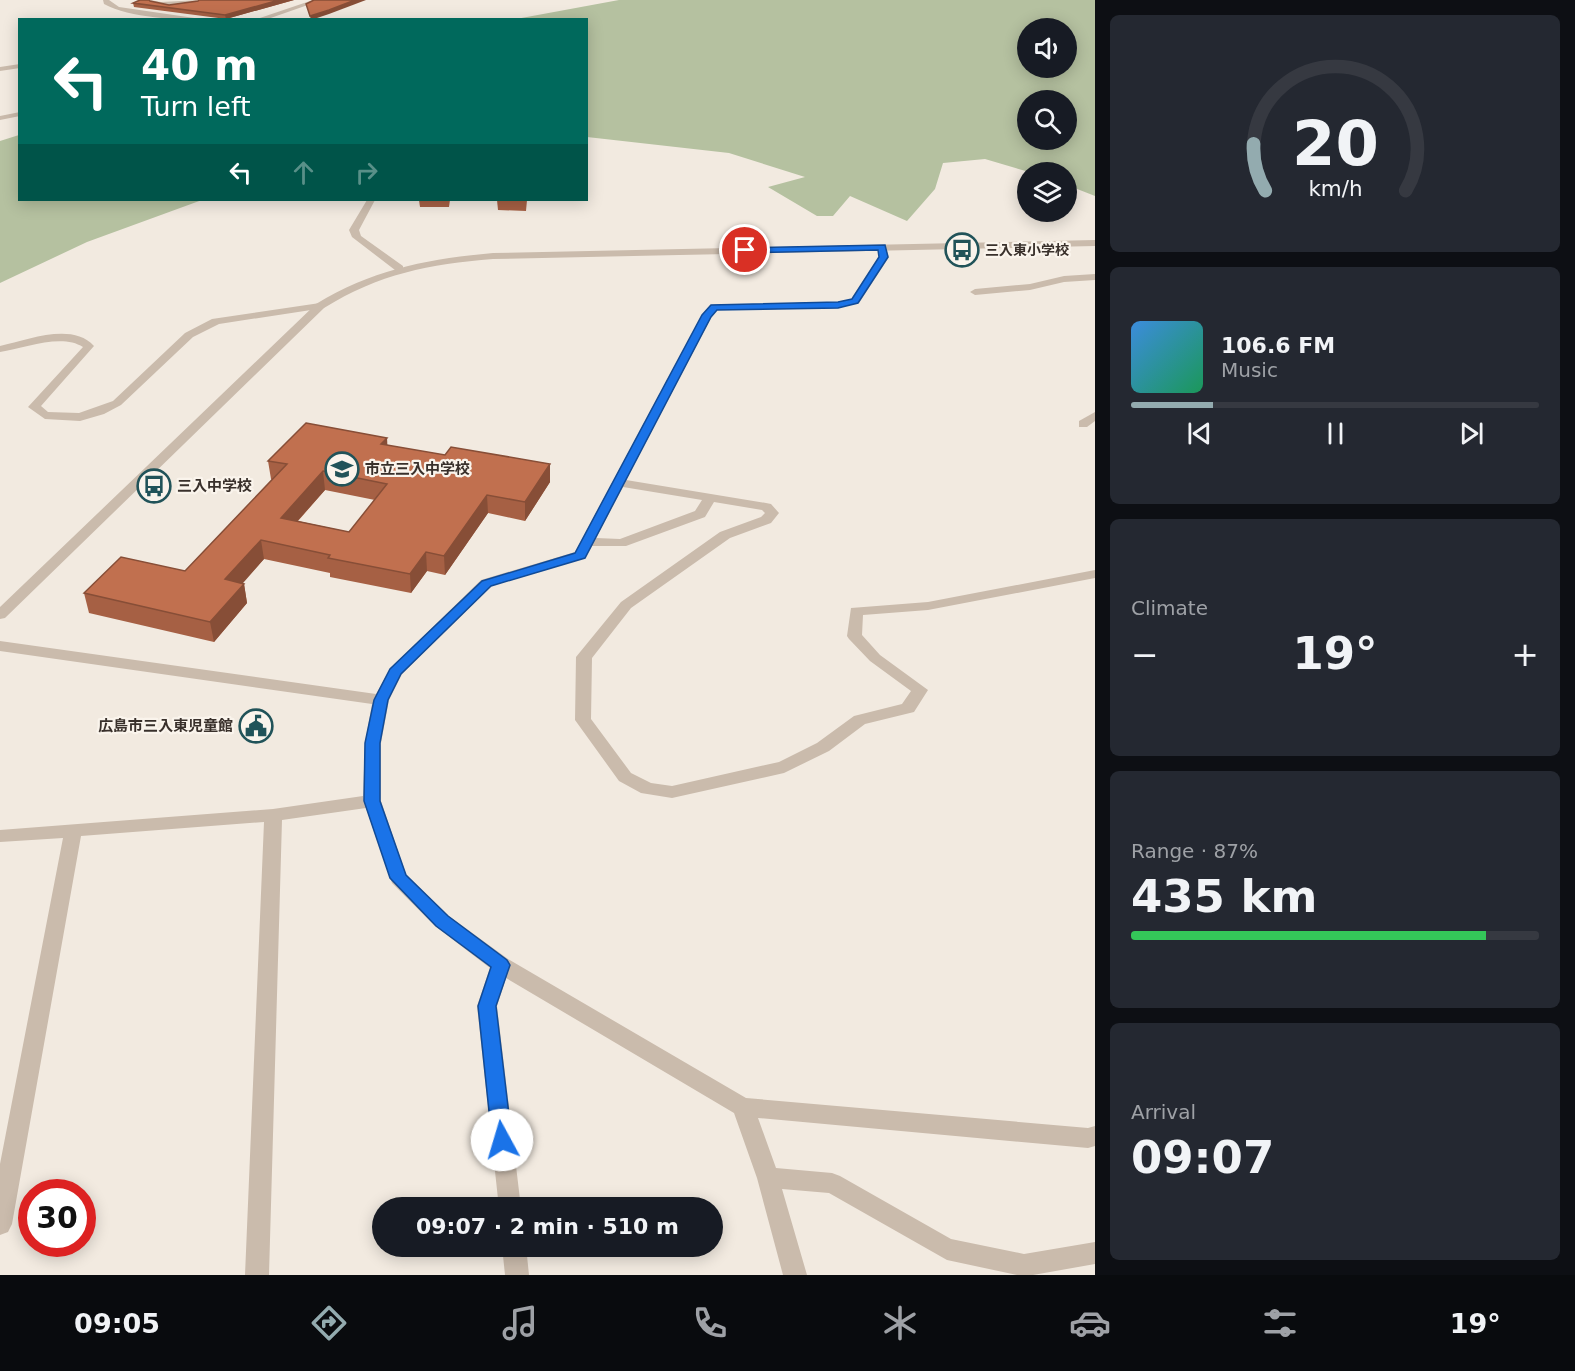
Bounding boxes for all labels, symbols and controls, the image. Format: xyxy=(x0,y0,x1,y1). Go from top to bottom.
map controls xyxy=(1017,18,1077,222)
button: sound xyxy=(1017,18,1077,78)
text: 40 m xyxy=(141,41,258,90)
icon: left xyxy=(42,42,120,120)
button: search xyxy=(1017,90,1077,150)
text: Turn left xyxy=(141,91,251,122)
text: 20 xyxy=(1292,107,1378,180)
icon: left xyxy=(224,156,257,189)
icon: ahead xyxy=(287,156,320,189)
icon: right xyxy=(350,156,383,189)
button: layers xyxy=(1017,162,1077,222)
text: km/h xyxy=(1308,176,1362,201)
pin xyxy=(719,224,770,275)
bus stop icon: 三入東小学校 xyxy=(944,232,980,268)
icon: arrive xyxy=(728,233,761,266)
place label: 三入東小学校 xyxy=(985,242,1069,258)
text: 106.6 FM xyxy=(1221,333,1335,358)
text: Music xyxy=(1221,358,1278,382)
icon: previous xyxy=(1183,417,1216,450)
icon: pause xyxy=(1319,417,1352,450)
icon: next xyxy=(1455,417,1488,450)
school or university icon: 市立三入中学校 xyxy=(324,451,360,487)
place label: 市立三入中学校 xyxy=(365,460,470,478)
bus stop icon: 三入中学校 xyxy=(136,468,172,504)
place label: 三入中学校 xyxy=(177,477,252,495)
text: Climate xyxy=(1131,596,1208,620)
text: 19° xyxy=(1292,627,1378,680)
text: − xyxy=(1131,635,1159,674)
text: + xyxy=(1511,635,1539,674)
public building icon: 広島市三入東児童館 xyxy=(238,708,274,744)
place label: 広島市三入東児童館 xyxy=(98,717,233,735)
text: Range · 87% xyxy=(1131,839,1258,863)
text: 435 km xyxy=(1131,870,1317,923)
text: Arrival xyxy=(1131,1100,1196,1124)
position arrow xyxy=(470,1108,534,1172)
text: 09:07 xyxy=(1131,1131,1274,1184)
speed limit sign: 30 xyxy=(18,1179,96,1257)
text: 09:07 · 2 min · 510 m xyxy=(416,1214,679,1239)
icon: directions xyxy=(308,1302,350,1344)
icon: music xyxy=(499,1302,541,1344)
icon: phone xyxy=(689,1302,731,1344)
icon: climate xyxy=(879,1302,921,1344)
icon: car xyxy=(1069,1302,1111,1344)
icon: filters xyxy=(1259,1302,1301,1344)
text: 09:05 xyxy=(74,1308,160,1339)
text: 19° xyxy=(1450,1308,1501,1339)

